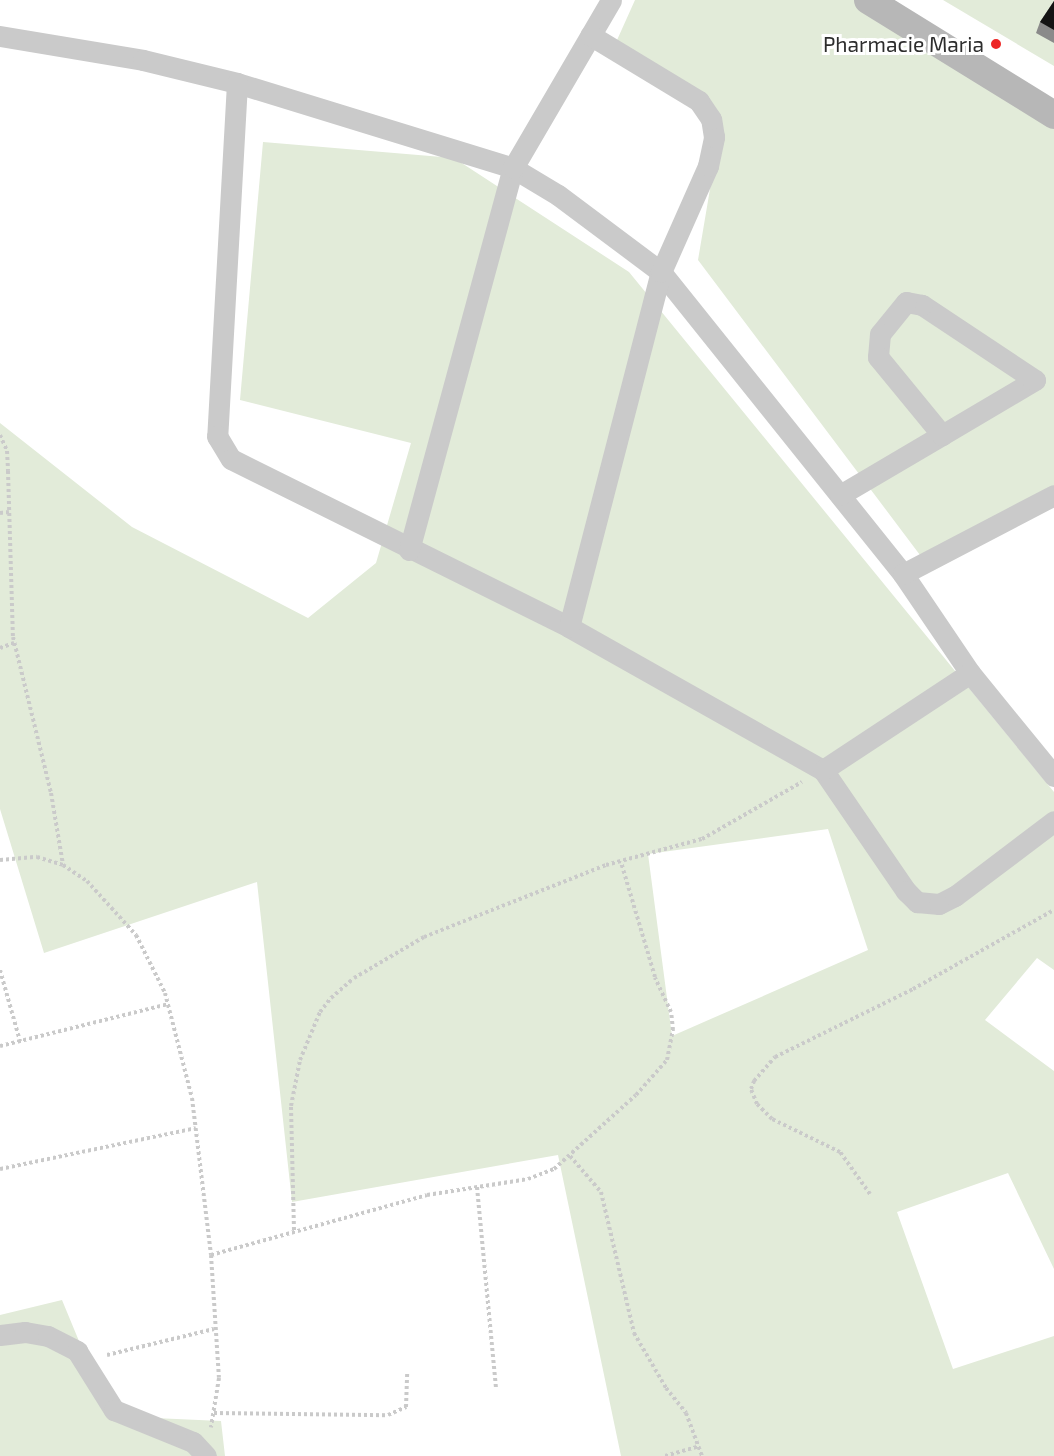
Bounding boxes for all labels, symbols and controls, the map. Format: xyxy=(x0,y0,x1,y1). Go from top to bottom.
place label: Pharmacie Maria xyxy=(823,31,984,57)
marker: Pharmacie Maria xyxy=(989,37,1003,51)

